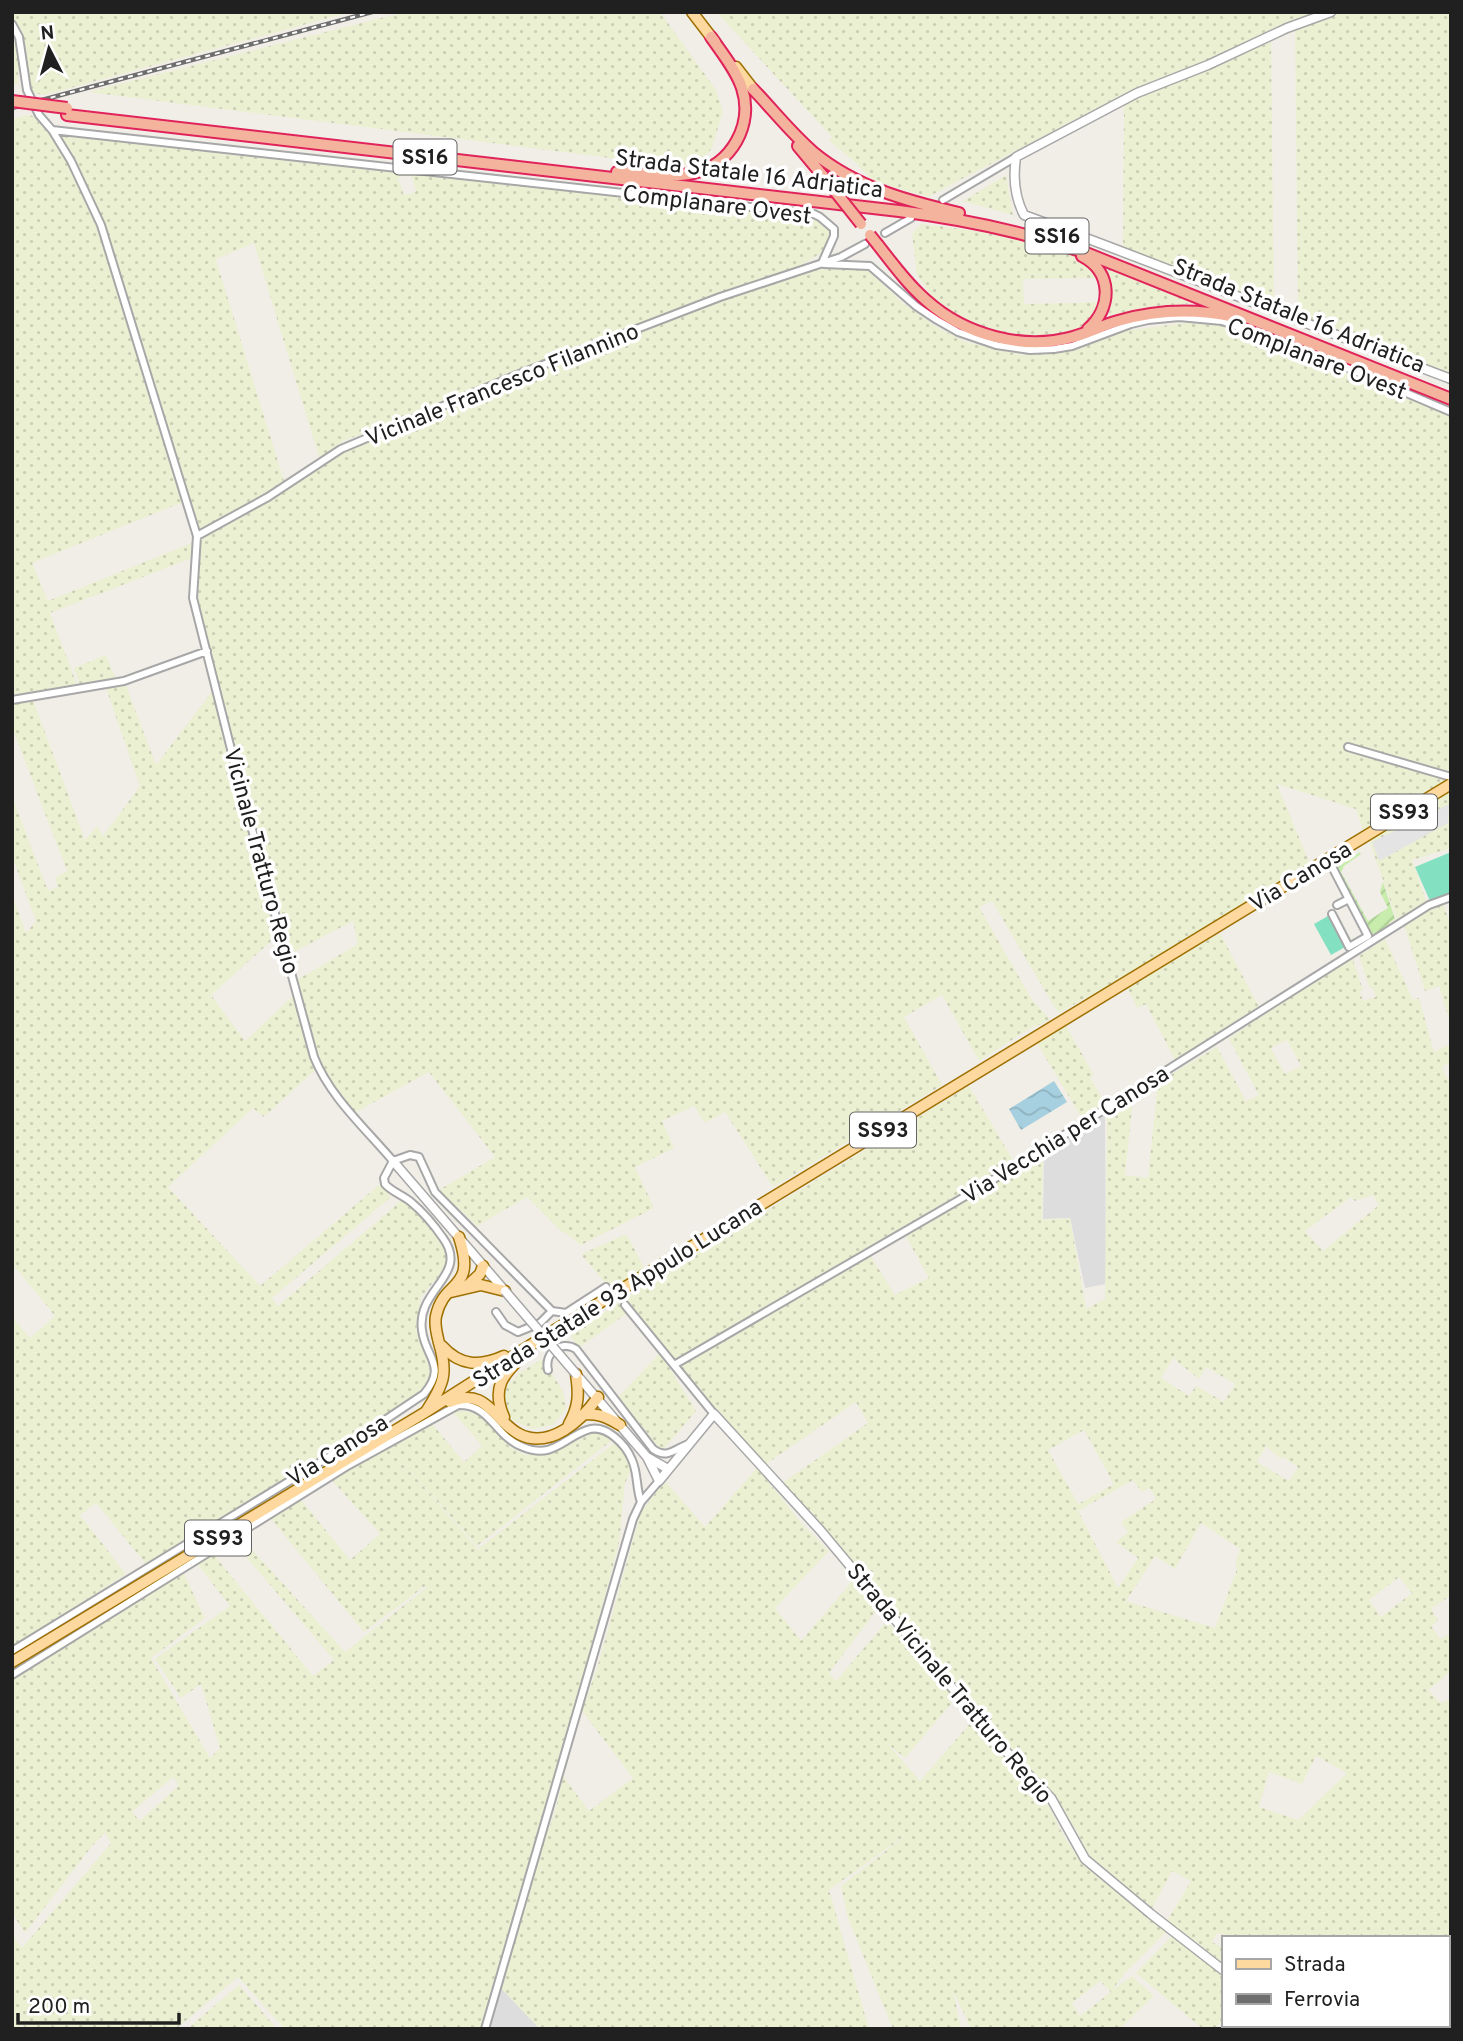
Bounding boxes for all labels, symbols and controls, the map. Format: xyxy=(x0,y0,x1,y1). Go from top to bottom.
north arrow xyxy=(14,14,84,84)
text: N xyxy=(39,21,55,47)
road number: SS16 xyxy=(394,140,457,174)
street label: Strada Statale 16 Adriatica xyxy=(613,145,884,206)
street label: Complanare Ovest xyxy=(621,181,813,232)
road number: SS16 xyxy=(1026,218,1088,254)
street label: Strada Statale 16 Adriatica xyxy=(1168,253,1429,381)
street label: Complanare Ovest xyxy=(1222,313,1410,408)
street label: Vicinale Francesco Filannino xyxy=(362,318,644,454)
street label: Vicinale Tratturo Regio xyxy=(215,745,304,978)
road number: SS93 xyxy=(1371,794,1437,830)
street label: Via Canosa xyxy=(1245,836,1358,920)
street label: Via Vecchia per Canosa xyxy=(957,1061,1175,1212)
road number: SS93 xyxy=(850,1112,916,1148)
street label: Strada Statale 93 Appulo Lucana xyxy=(468,1194,769,1396)
street label: Via Canosa xyxy=(282,1410,394,1495)
road number: SS93 xyxy=(185,1520,251,1556)
street label: Strada Vicinale Tratturo Regio xyxy=(839,1558,1057,1811)
legend xyxy=(1222,1936,1449,2027)
text: Strada xyxy=(1284,1952,1345,1979)
scale bar xyxy=(18,1982,178,2026)
text: Ferrovia xyxy=(1284,1987,1360,2014)
text: 200 m xyxy=(28,1994,90,2021)

